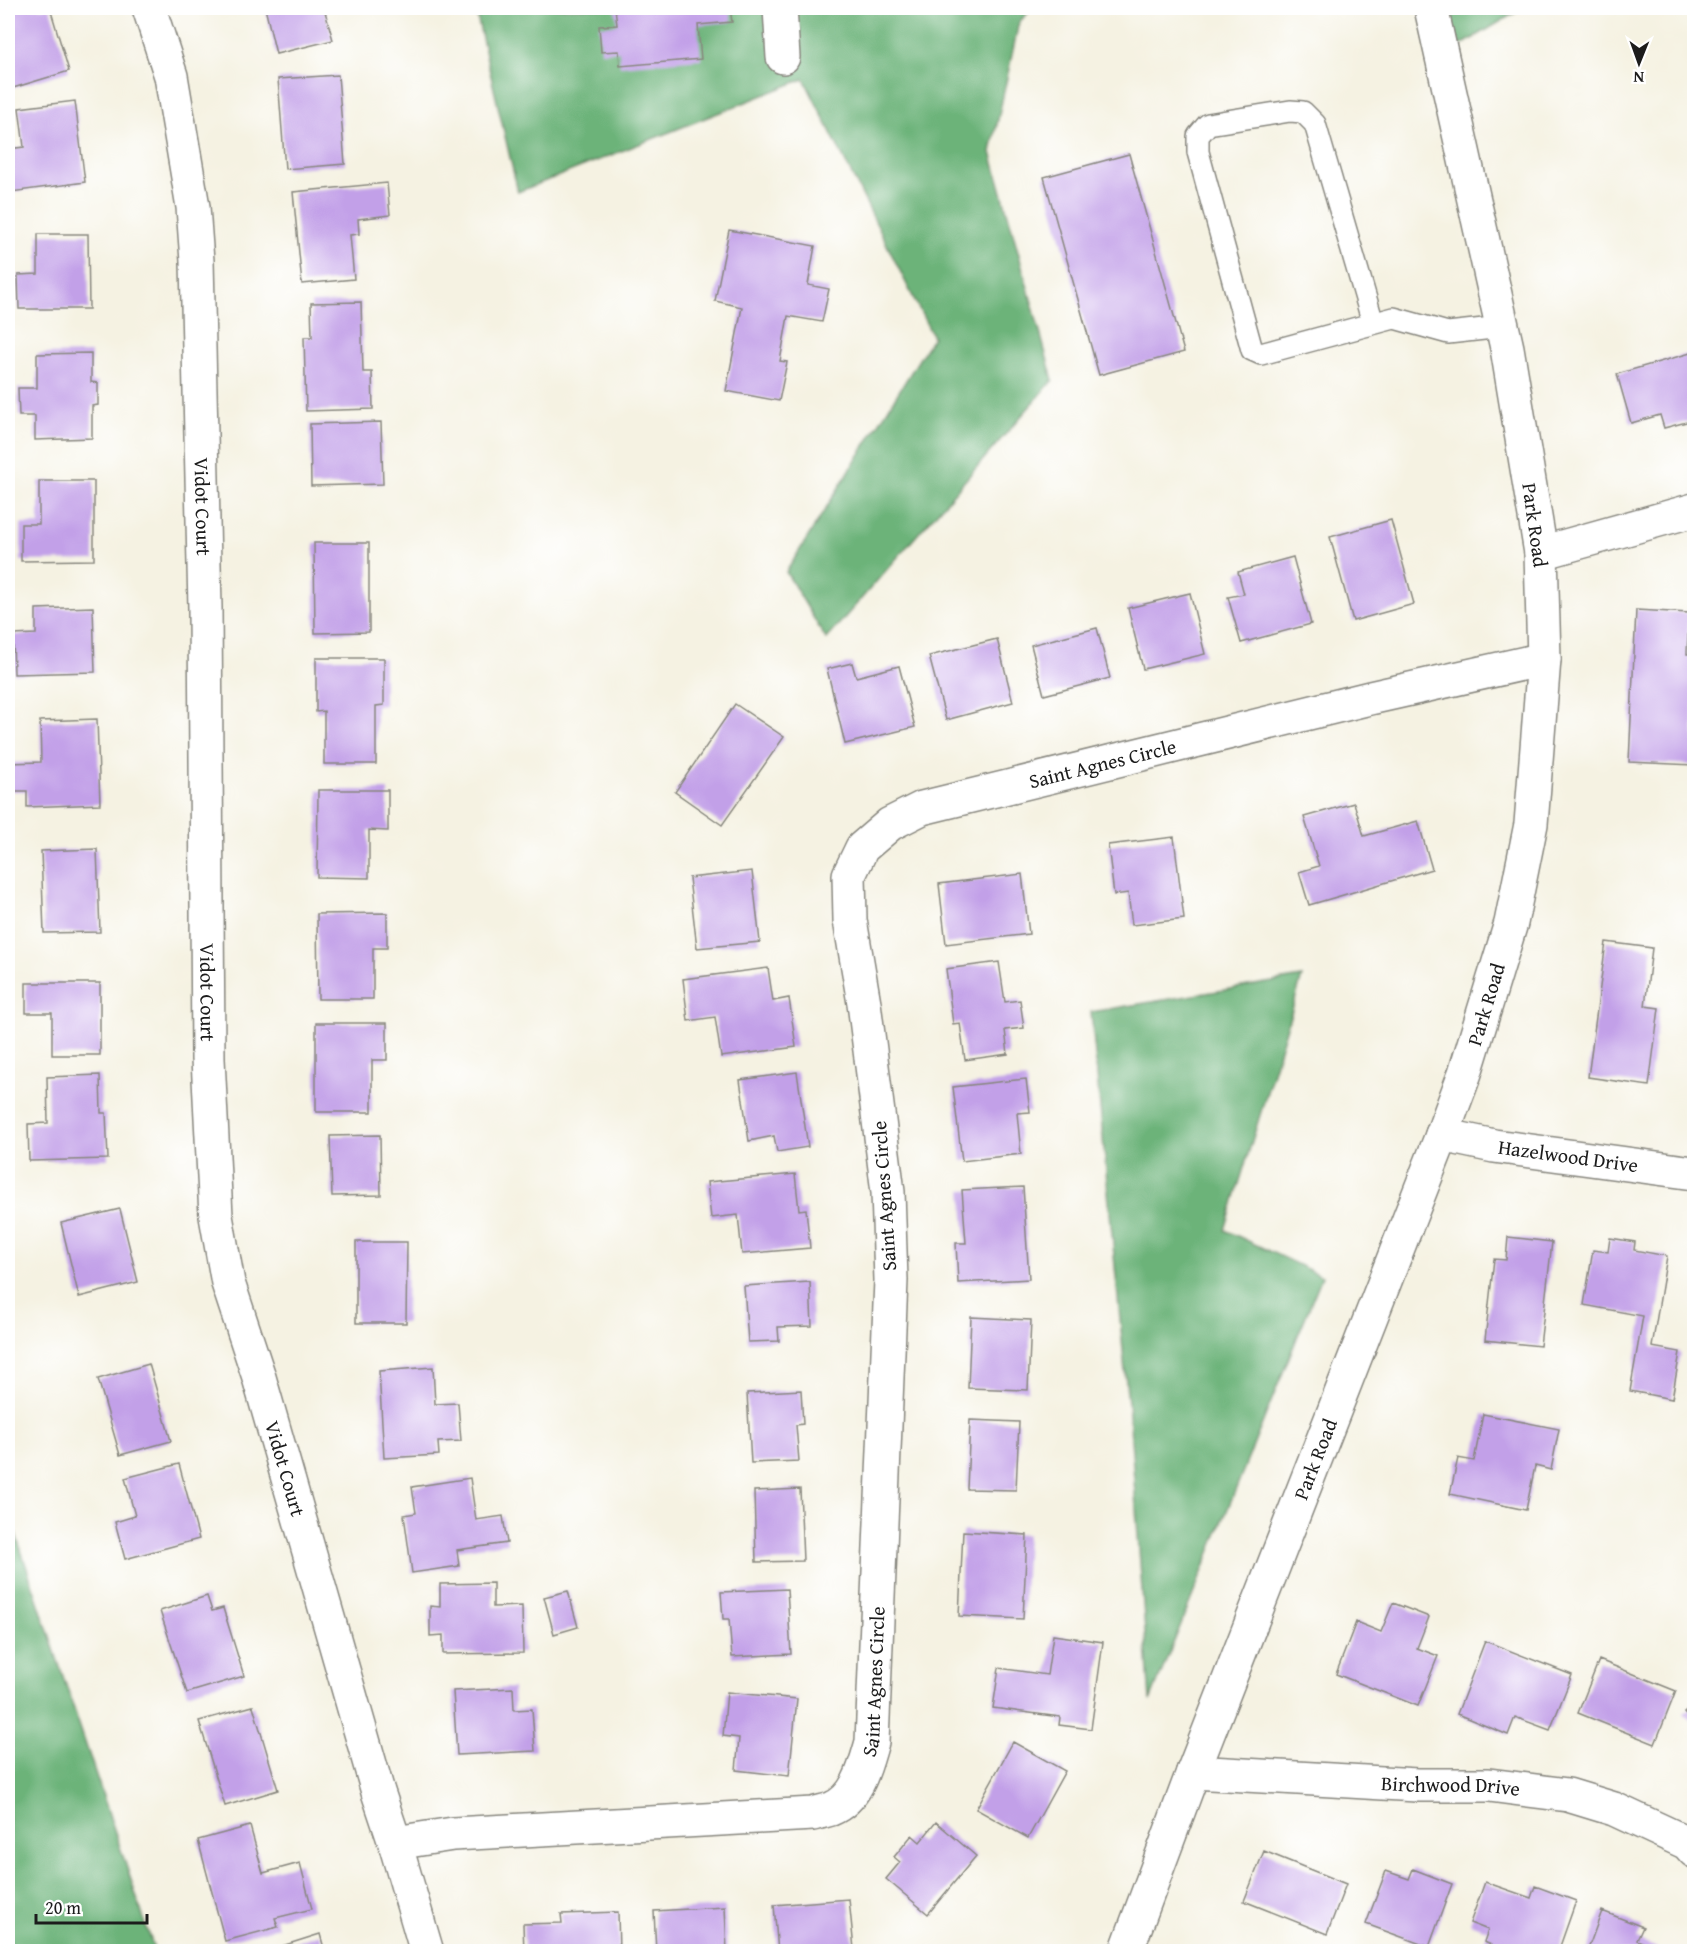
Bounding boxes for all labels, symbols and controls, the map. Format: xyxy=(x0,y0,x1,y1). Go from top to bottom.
north arrow xyxy=(1609,33,1669,93)
text: N xyxy=(1633,66,1644,90)
street label: Vidot Court xyxy=(188,457,219,556)
street label: Park Road xyxy=(1515,481,1556,569)
street label: Saint Agnes Circle xyxy=(1026,731,1179,795)
street label: Vidot Court xyxy=(193,943,223,1042)
street label: Park Road xyxy=(1459,959,1512,1049)
street label: Saint Agnes Circle xyxy=(864,1120,903,1272)
street label: Hazelwood Drive xyxy=(1497,1132,1640,1179)
street label: Park Road xyxy=(1286,1414,1344,1504)
street label: Vidot Court xyxy=(258,1417,313,1520)
street label: Saint Agnes Circle xyxy=(854,1606,892,1760)
street label: Birchwood Drive xyxy=(1380,1768,1522,1803)
scale bar xyxy=(36,1887,147,1925)
text: 20 m xyxy=(45,1894,81,1921)

